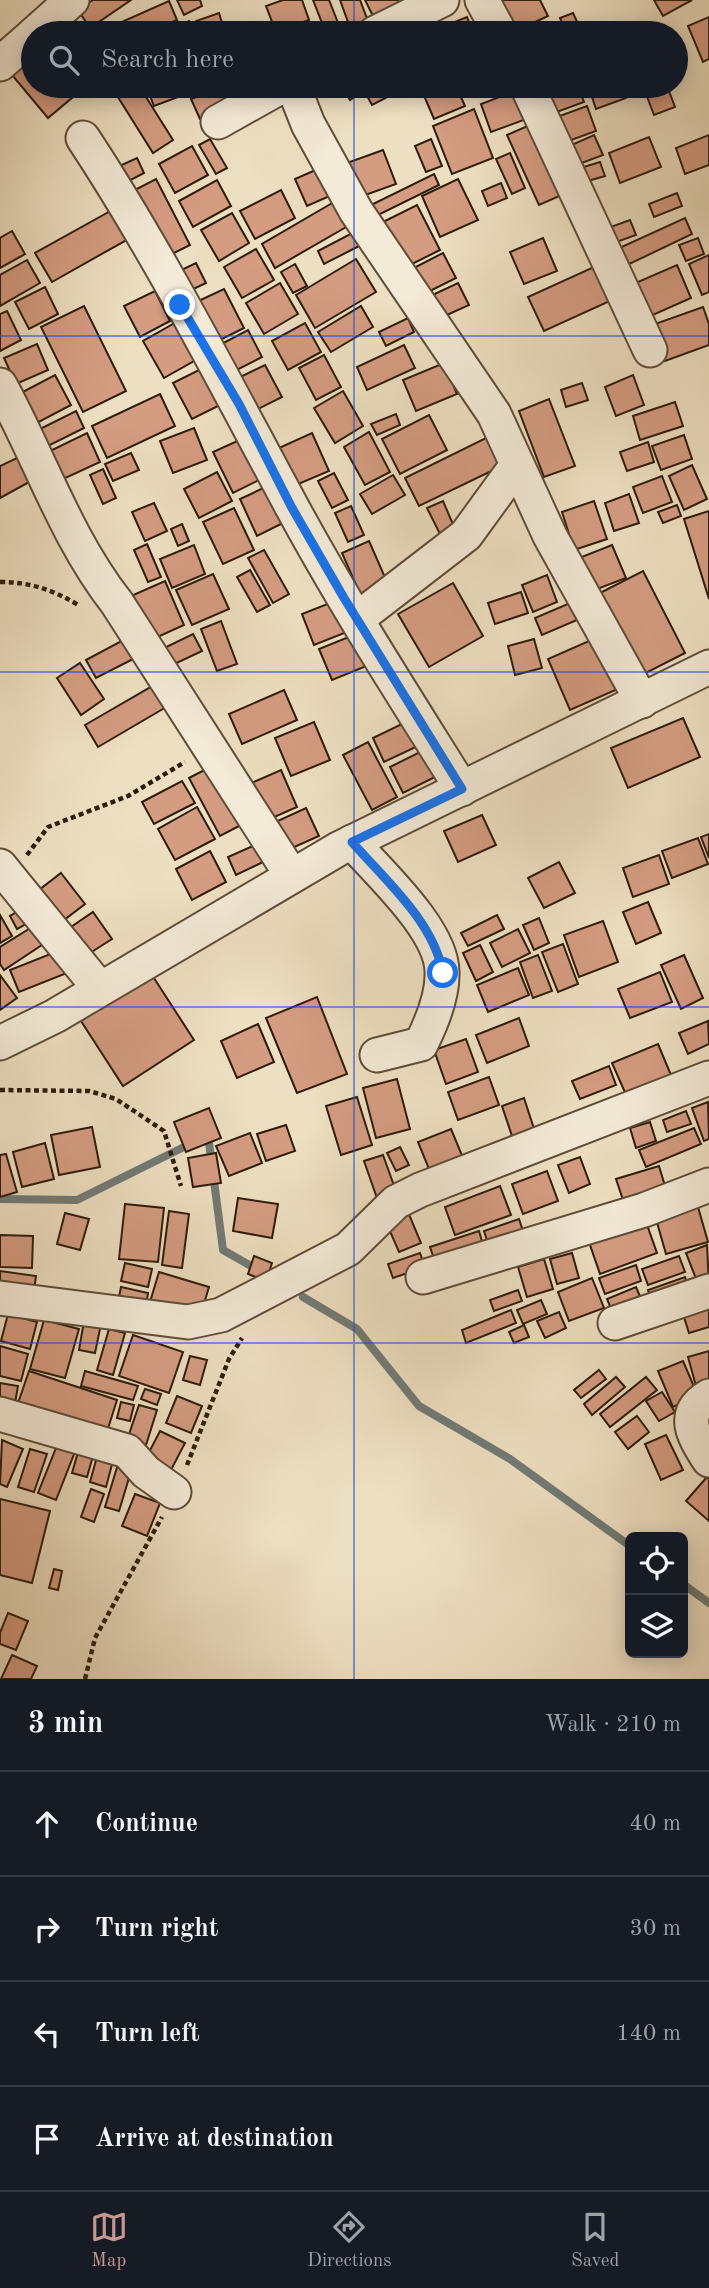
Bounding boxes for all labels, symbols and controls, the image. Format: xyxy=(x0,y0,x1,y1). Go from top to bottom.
search box xyxy=(21,21,688,98)
icon: search xyxy=(45,41,83,79)
text: Search here xyxy=(101,47,234,73)
route end xyxy=(164,289,195,320)
route start xyxy=(427,957,458,988)
map controls xyxy=(625,1532,688,1658)
button: locate xyxy=(625,1532,688,1595)
button: layers xyxy=(625,1595,688,1658)
text: 3 min xyxy=(28,1709,103,1739)
text: Walk · 210 m xyxy=(545,1713,681,1736)
icon: ahead xyxy=(28,1805,66,1843)
text: Continue xyxy=(95,1811,198,1837)
text: 40 m xyxy=(630,1812,681,1835)
icon: right xyxy=(28,1910,66,1948)
text: Turn right xyxy=(95,1916,218,1942)
text: 30 m xyxy=(630,1917,681,1940)
icon: left xyxy=(28,2015,66,2053)
text: Turn left xyxy=(95,2021,200,2047)
text: 140 m xyxy=(616,2022,681,2045)
icon: arrive xyxy=(28,2120,66,2158)
text: Arrive at destination xyxy=(95,2126,334,2152)
tab: Map xyxy=(90,2208,128,2273)
tab: Directions xyxy=(307,2208,392,2273)
tab: Saved xyxy=(571,2208,619,2273)

